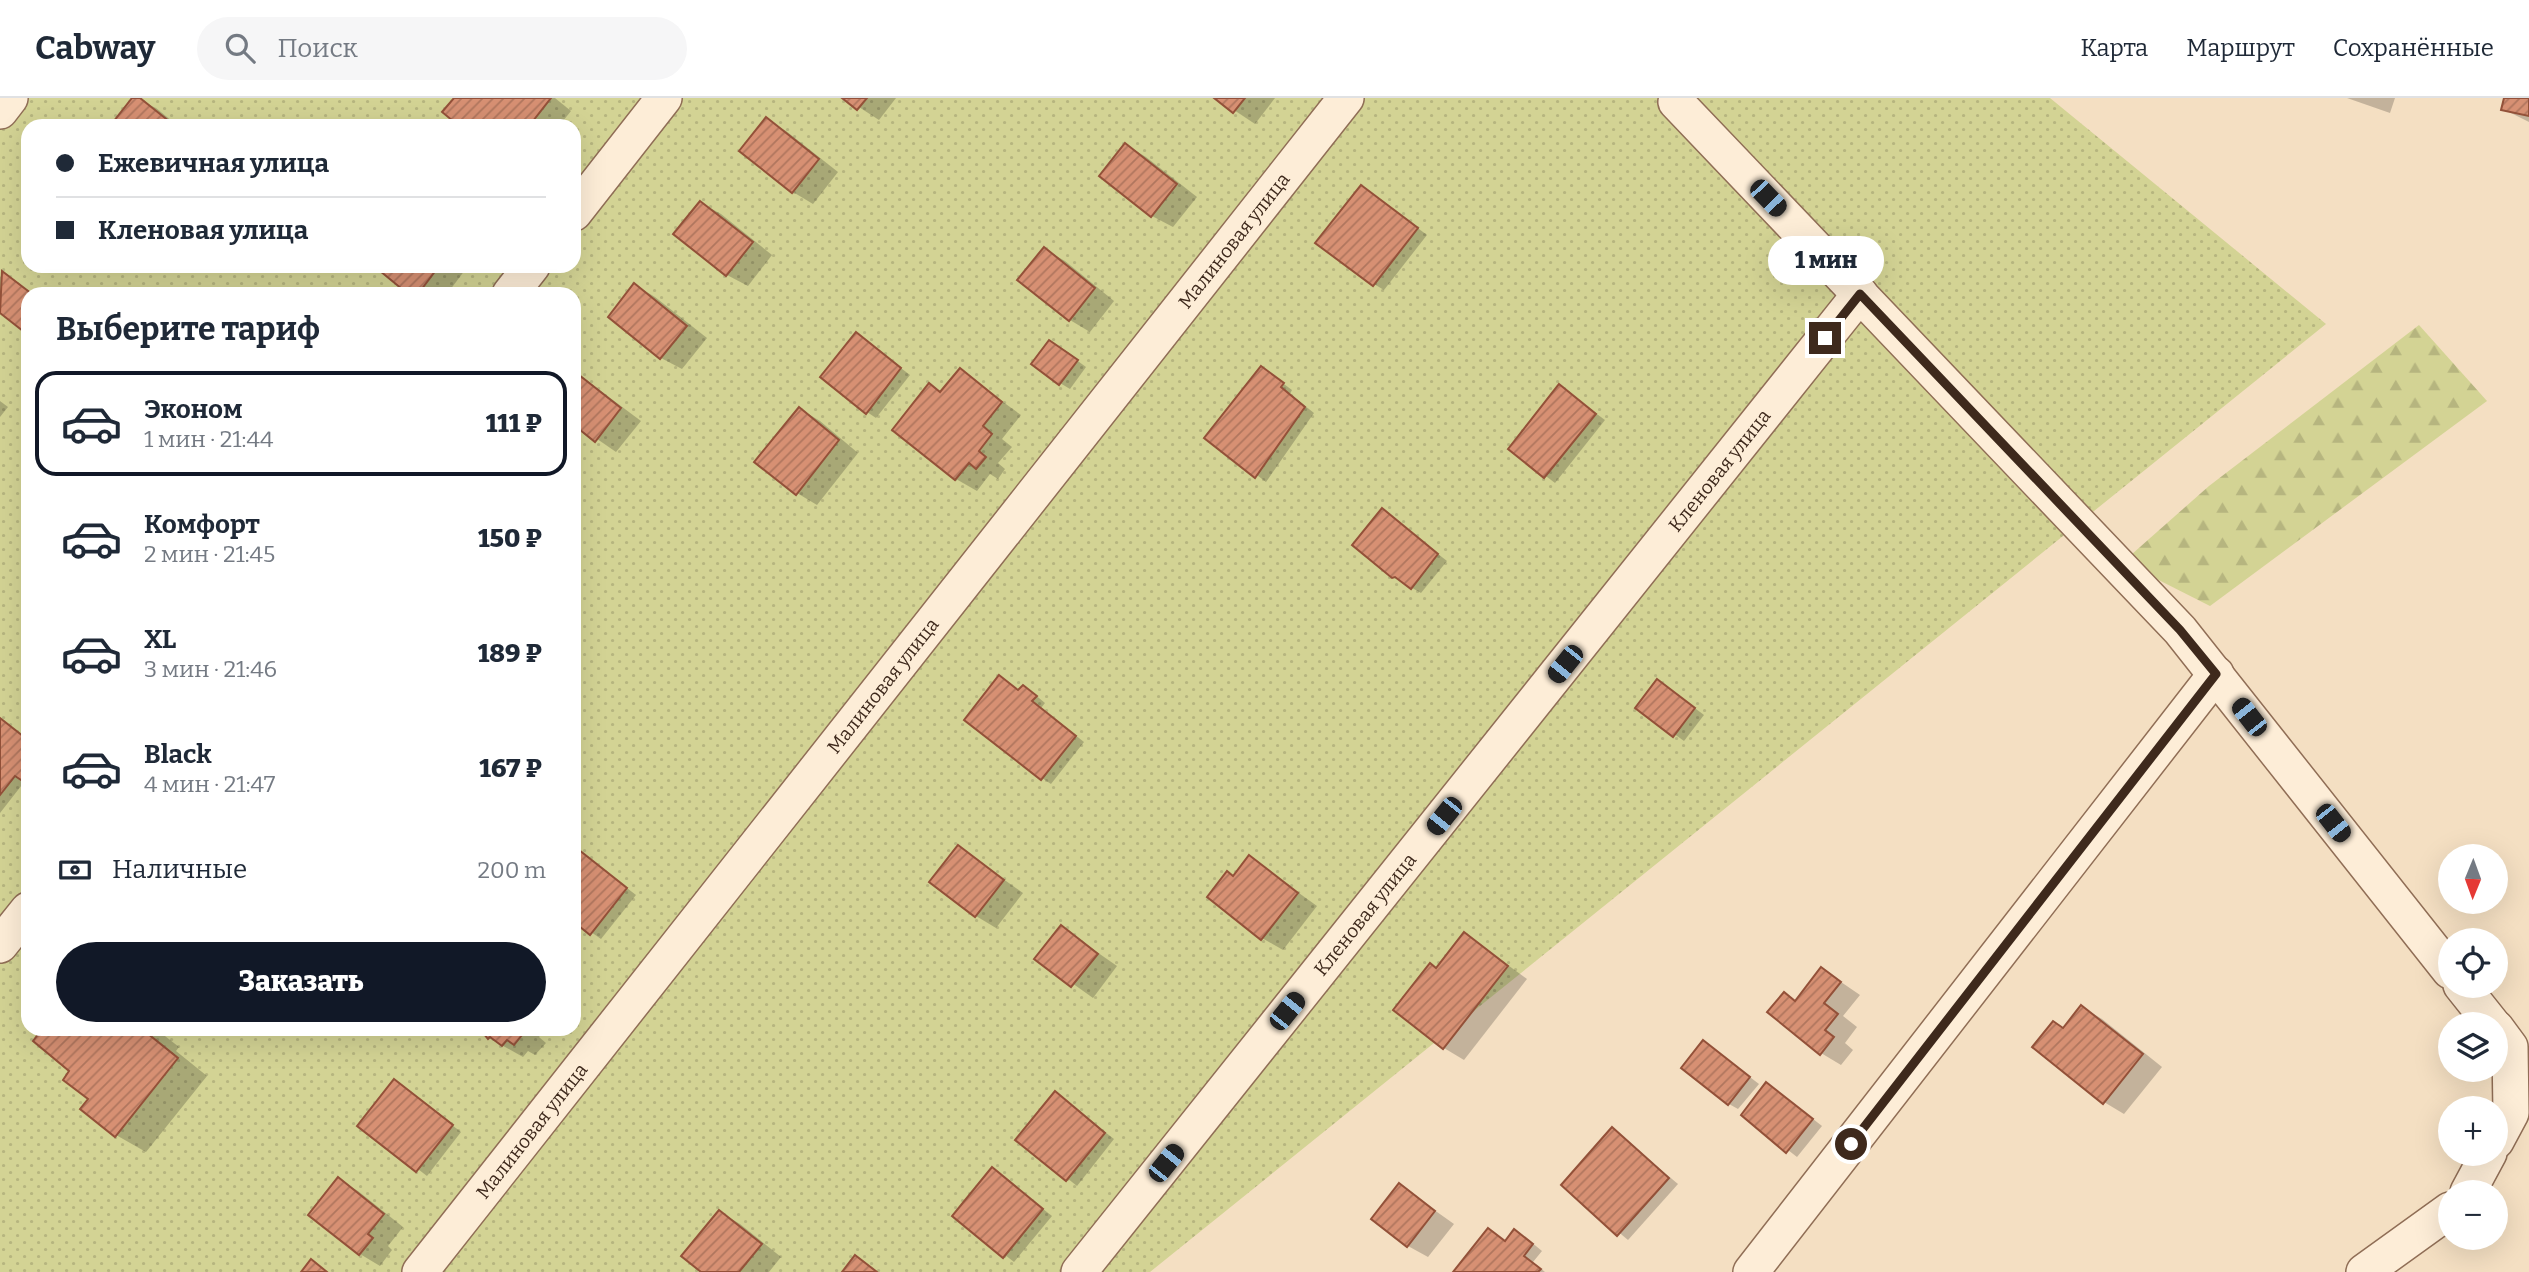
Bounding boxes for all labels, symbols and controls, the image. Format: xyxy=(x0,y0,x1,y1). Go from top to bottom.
search box xyxy=(197,17,687,80)
text: Cabway xyxy=(35,28,155,68)
icon: search xyxy=(221,29,259,67)
text: Поиск xyxy=(277,33,358,64)
text: Карта xyxy=(2080,34,2148,62)
text: Маршрут xyxy=(2186,34,2295,62)
text: Сохранённые xyxy=(2333,34,2494,62)
text: Ежевичная улица xyxy=(98,148,329,179)
street label: Малиновая улица xyxy=(1174,168,1295,313)
car xyxy=(1746,176,1791,220)
text: Кленовая улица xyxy=(98,215,308,246)
callout: 1 мин xyxy=(1767,236,1883,286)
text: 1 мин xyxy=(1795,246,1857,274)
text: Выберите тариф xyxy=(56,310,320,348)
route end xyxy=(1809,322,1841,354)
icon: car xyxy=(60,392,123,455)
text: Эконом xyxy=(144,394,243,425)
street label: Кленовая улица xyxy=(1664,404,1776,536)
text: 111 ₽ xyxy=(486,408,542,439)
text: 1 мин · 21:44 xyxy=(144,425,273,453)
icon: car xyxy=(60,507,123,570)
text: Комфорт xyxy=(144,509,260,540)
text: 150 ₽ xyxy=(478,523,542,554)
text: 2 мин · 21:45 xyxy=(144,540,275,568)
street label: Малиновая улица xyxy=(822,613,944,758)
icon: car xyxy=(60,622,123,685)
text: XL xyxy=(144,624,176,655)
text: 189 ₽ xyxy=(478,638,542,669)
car xyxy=(1544,641,1587,687)
text: 3 мин · 21:46 xyxy=(144,655,277,683)
car xyxy=(2228,694,2271,740)
icon: car xyxy=(60,737,123,800)
text: Black xyxy=(144,739,212,770)
text: 167 ₽ xyxy=(479,753,542,784)
text: 4 мин · 21:47 xyxy=(144,770,275,798)
car xyxy=(1423,793,1466,839)
car xyxy=(2312,800,2355,846)
north arrow xyxy=(2438,844,2508,914)
map controls xyxy=(2438,844,2508,1250)
street label: Кленовая улица xyxy=(1309,848,1421,980)
icon: cash xyxy=(56,851,94,889)
text: Наличные xyxy=(112,854,247,885)
text: 200 m xyxy=(477,856,546,884)
button: locate xyxy=(2438,928,2508,998)
button: Заказать xyxy=(56,942,546,1022)
car xyxy=(1266,988,1309,1034)
button: layers xyxy=(2438,1012,2508,1082)
street label: Малиновая улица xyxy=(471,1058,593,1203)
button: + xyxy=(2438,1096,2508,1166)
route start xyxy=(1835,1128,1867,1160)
car xyxy=(1145,1140,1188,1186)
button: − xyxy=(2438,1180,2508,1250)

